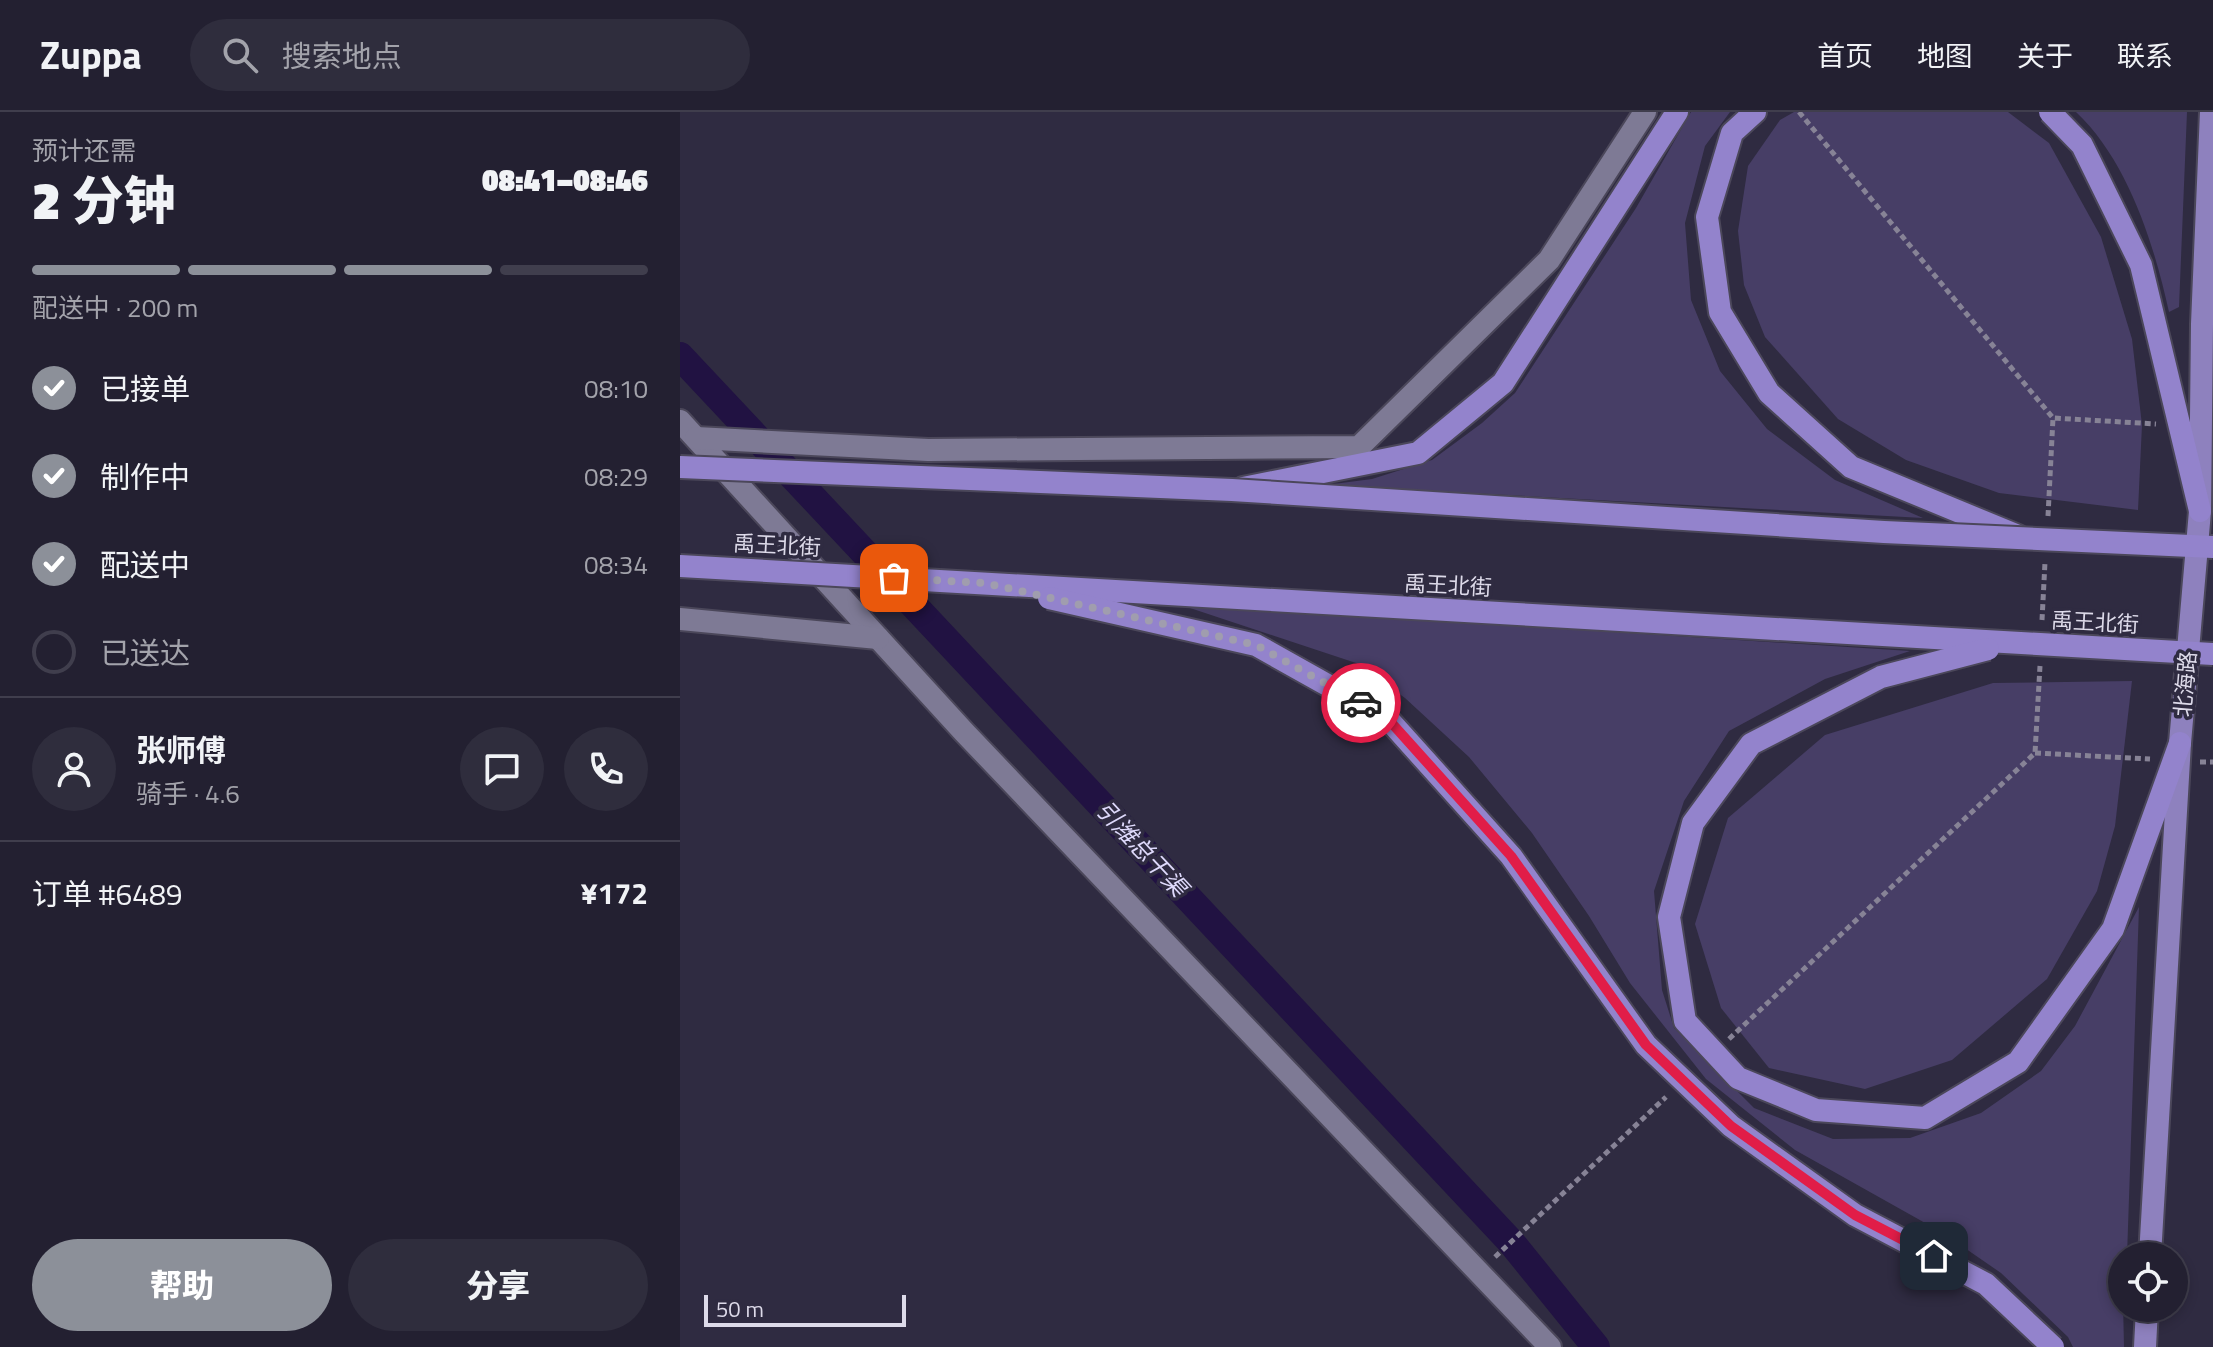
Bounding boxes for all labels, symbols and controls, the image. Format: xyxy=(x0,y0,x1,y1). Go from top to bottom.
search box xyxy=(190,19,750,91)
text: Zuppa xyxy=(40,26,142,84)
icon: search xyxy=(218,33,262,77)
text: 搜索地点 xyxy=(282,33,402,79)
text: 首页 xyxy=(1817,34,1873,77)
text: 地图 xyxy=(1917,34,1973,77)
text: 关于 xyxy=(2017,34,2073,77)
text: 联系 xyxy=(2117,34,2173,77)
text: 预计还需 xyxy=(32,131,136,170)
text: 08:41–08:46 xyxy=(482,157,648,203)
text: 2 分钟 xyxy=(32,160,176,239)
text: 配送中 · 200 m xyxy=(32,288,198,327)
icon: check xyxy=(32,366,76,410)
text: 已接单 xyxy=(100,366,190,412)
text: 08:10 xyxy=(584,369,648,408)
icon: check xyxy=(32,454,76,498)
text: 制作中 xyxy=(100,454,190,500)
text: 08:29 xyxy=(584,457,648,496)
street label: 禹王北街 xyxy=(732,526,822,564)
icon: check xyxy=(32,542,76,586)
text: 配送中 xyxy=(100,542,190,588)
pin xyxy=(860,544,928,612)
text: 08:34 xyxy=(584,545,648,584)
icon: bag xyxy=(872,556,916,600)
street label: 禹王北街 xyxy=(1403,566,1493,604)
street label: 禹王北街 xyxy=(2050,603,2140,641)
text: 已送达 xyxy=(100,630,190,676)
street label: 北海路 xyxy=(2165,650,2205,718)
courier xyxy=(1321,663,1401,743)
icon: car xyxy=(1339,681,1383,725)
button: person xyxy=(32,727,116,811)
text: 张师傅 xyxy=(136,727,226,773)
button: chat xyxy=(460,727,544,811)
button: phone xyxy=(564,727,648,811)
text: 骑手 · 4.6 xyxy=(136,774,240,813)
water label: 引潍总干渠 xyxy=(1088,792,1198,906)
text: ¥172 xyxy=(581,870,648,916)
text: 订单 #6489 xyxy=(32,871,183,917)
pin xyxy=(1900,1222,1968,1290)
icon: home xyxy=(1912,1234,1956,1278)
button: 帮助 xyxy=(32,1239,332,1331)
button: 分享 xyxy=(348,1239,648,1331)
map controls xyxy=(2108,1242,2188,1322)
button: locate xyxy=(2108,1242,2188,1322)
scale bar xyxy=(704,1291,906,1327)
text: 50 m xyxy=(716,1292,764,1326)

